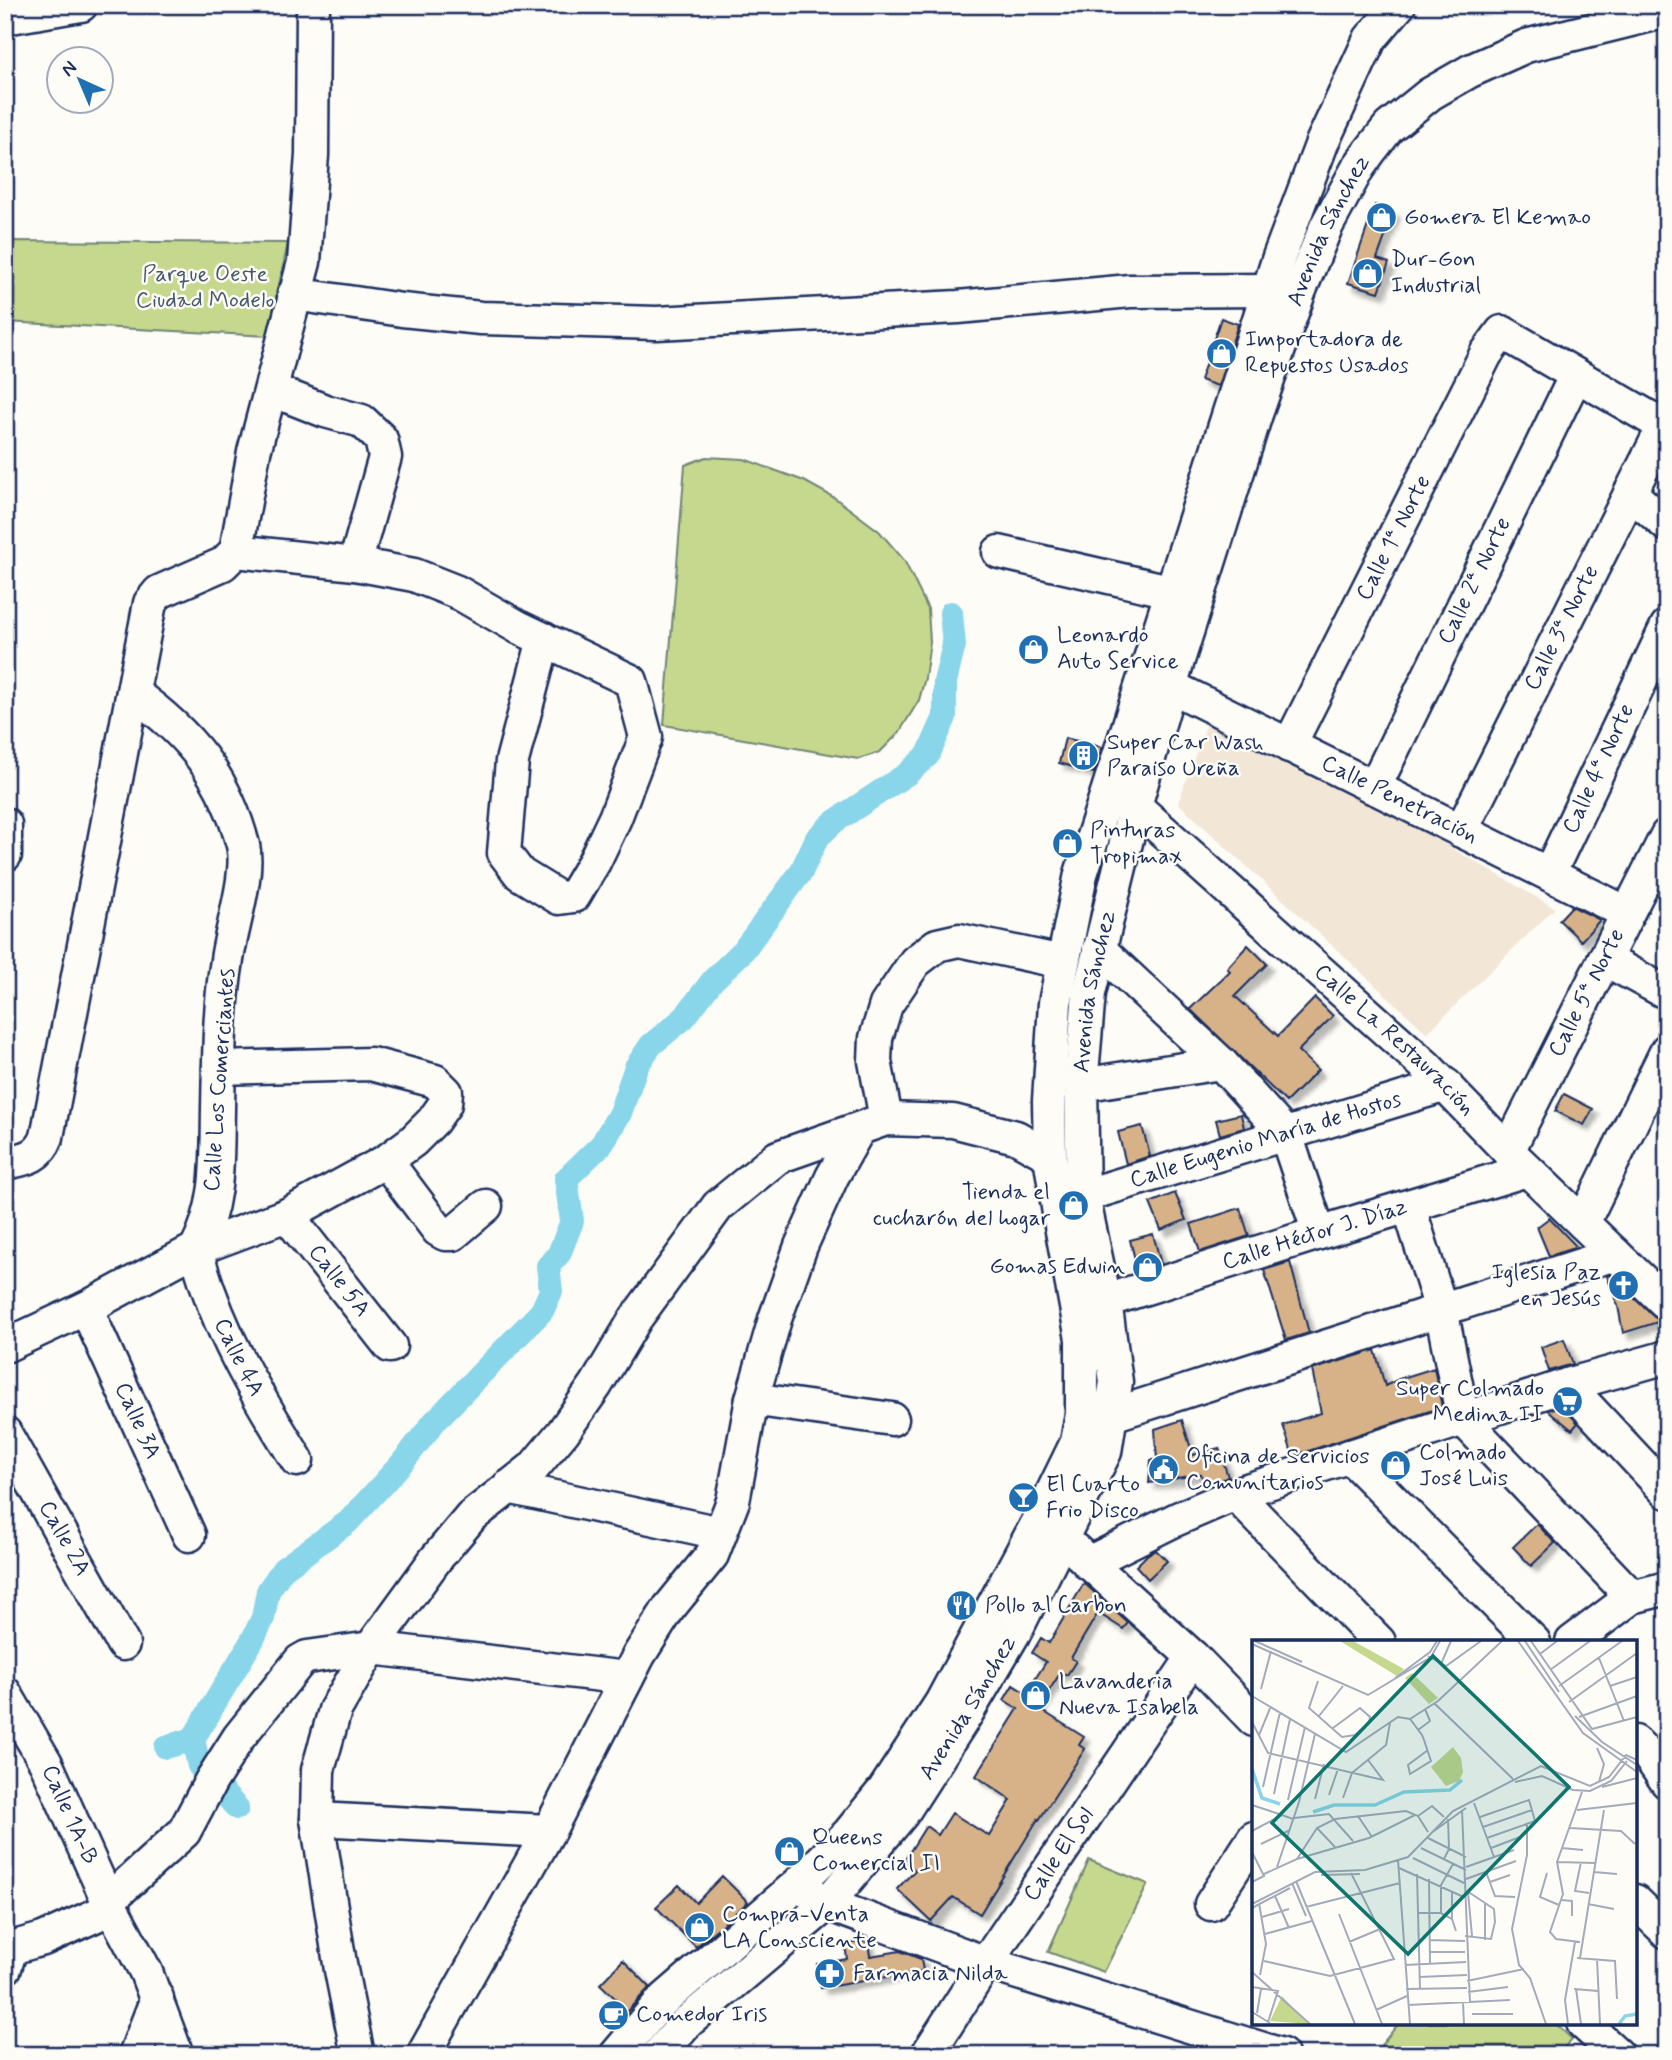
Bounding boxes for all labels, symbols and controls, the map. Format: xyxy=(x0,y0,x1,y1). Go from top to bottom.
north arrow xyxy=(46,46,116,116)
text: N xyxy=(56,55,82,82)
street label: Avenida Sánchez xyxy=(1280,149,1377,310)
shop icon: Gomera El Kemao xyxy=(1364,201,1398,235)
place label: Gomera El Kemao xyxy=(1404,203,1591,233)
place label: Dur-Gon Industrial xyxy=(1391,245,1481,301)
shop icon: Dur-Gon Industrial xyxy=(1351,256,1385,290)
park label: Parque Oeste Ciudad Modelo xyxy=(136,260,274,316)
place label: Importadora de Repuestos Usados xyxy=(1245,325,1409,381)
shop icon: Importadora de Repuestos Usados xyxy=(1205,336,1239,370)
street label: Calle 1ª Norte xyxy=(1350,470,1438,606)
street label: Calle 2ª Norte xyxy=(1431,513,1519,649)
street label: Calle 3ª Norte xyxy=(1518,560,1606,696)
place label: Leonardo Auto Service xyxy=(1057,621,1179,677)
shop icon: Leonardo Auto Service xyxy=(1017,632,1051,666)
street label: Calle 4ª Norte xyxy=(1556,699,1642,839)
place label: Super Car Wash Paraiso Ureña xyxy=(1107,728,1264,784)
building icon: Super Car Wash Paraiso Ureña xyxy=(1067,739,1101,773)
street label: Calle Penetración xyxy=(1316,748,1483,851)
place label: Pinturas Tropimax xyxy=(1090,816,1182,872)
shop icon: Pinturas Tropimax xyxy=(1050,827,1084,861)
street label: Avenida Sánchez xyxy=(1067,908,1124,1074)
street label: Calle 5ª Norte xyxy=(1542,924,1632,1062)
street label: Calle La Restauración xyxy=(1307,958,1482,1123)
street label: Calle Los Comerciantes xyxy=(197,967,243,1193)
street label: Calle Eugenio María de Hostos xyxy=(1126,1085,1405,1196)
place label: Tienda el cucharón del hogar xyxy=(873,1178,1050,1234)
shop icon: Tienda el cucharón del hogar xyxy=(1056,1189,1090,1223)
street label: Calle Héctor J. Díaz xyxy=(1219,1192,1411,1278)
street label: Calle 5A xyxy=(301,1239,377,1324)
shop icon: Gomas Edwin xyxy=(1131,1250,1165,1284)
place label: Gomas Edwin xyxy=(990,1252,1125,1282)
place label: Iglesia Paz en Jesús xyxy=(1491,1258,1601,1314)
church icon: Iglesia Paz en Jesús xyxy=(1607,1269,1641,1303)
street label: Calle 4A xyxy=(206,1314,271,1402)
place label: Super Colmado Medina II xyxy=(1396,1374,1544,1430)
street label: Calle 3A xyxy=(107,1378,168,1464)
supermarket icon: Super Colmado Medina II xyxy=(1550,1385,1584,1419)
place label: Colmado José Luis xyxy=(1419,1438,1508,1494)
place label: Oficina de Servicios Comunitarios xyxy=(1186,1442,1370,1498)
shop icon: Colmado José Luis xyxy=(1379,1449,1413,1483)
public building icon: Oficina de Servicios Comunitarios xyxy=(1146,1453,1180,1487)
place label: El Cuarto Frio Disco xyxy=(1046,1470,1140,1526)
bar icon: El Cuarto Frio Disco xyxy=(1006,1481,1040,1515)
street label: Calle 2A xyxy=(31,1495,97,1582)
restaurant icon: Pollo al Carbon xyxy=(945,1589,979,1623)
place label: Pollo al Carbon xyxy=(985,1591,1127,1621)
street label: Avenida Sánchez xyxy=(913,1631,1024,1786)
inset map xyxy=(1252,1640,1637,2025)
place label: Lavanderia Nueva Isabela xyxy=(1059,1667,1199,1723)
shop icon: Lavanderia Nueva Isabela xyxy=(1019,1678,1053,1712)
street label: Calle 1A-B xyxy=(34,1760,105,1869)
street label: Calle El Sol xyxy=(1017,1802,1102,1907)
place label: Queens Comercial II xyxy=(812,1823,940,1879)
shop icon: Queens Comercial II xyxy=(772,1834,806,1868)
place label: Compra-Venta LA Consciente xyxy=(722,1900,877,1956)
shop icon: Compra-Venta LA Consciente xyxy=(682,1911,716,1945)
pharmacy icon: Farmacia Nilda xyxy=(813,1957,847,1991)
place label: Farmacia Nilda xyxy=(853,1959,1008,1989)
cafe icon: Comedor Iris xyxy=(596,1998,630,2032)
place label: Comedor Iris xyxy=(636,2000,767,2030)

